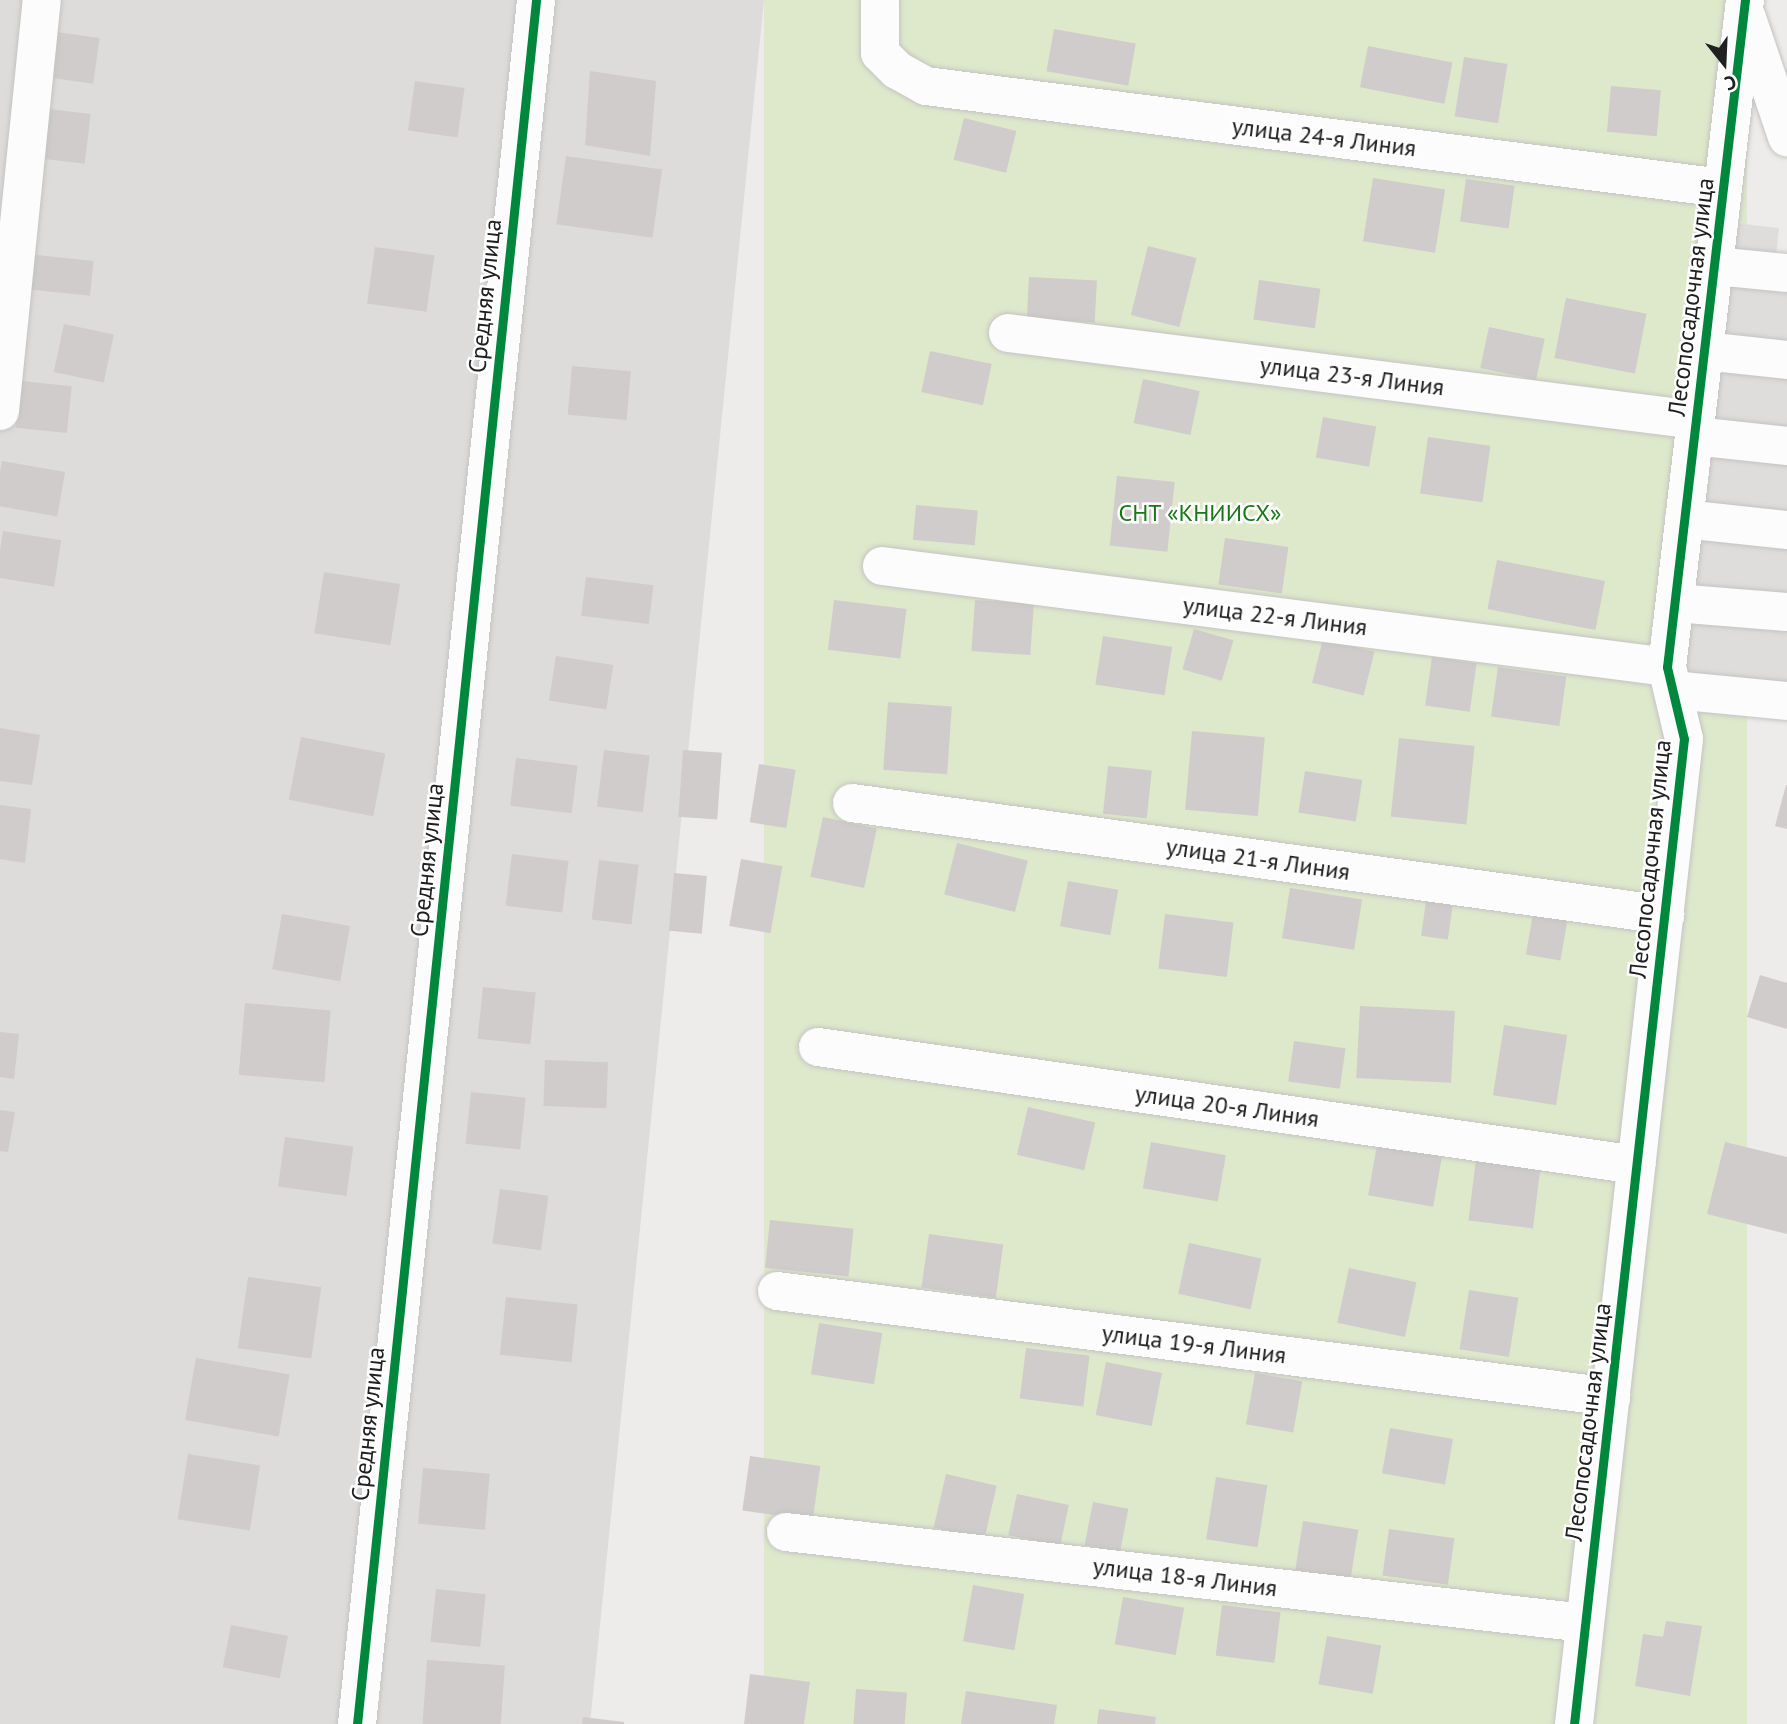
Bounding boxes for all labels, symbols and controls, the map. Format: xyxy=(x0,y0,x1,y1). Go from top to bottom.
north arrow xyxy=(1689,28,1759,98)
text: С xyxy=(1722,70,1739,96)
street label: улица 24-я Линия xyxy=(1230,111,1418,163)
street label: Лесопосадочная улица xyxy=(1662,176,1720,418)
street label: Средняя улица xyxy=(463,218,507,374)
street label: улица 23-я Линия xyxy=(1258,350,1446,402)
park label: СНТ «КНИИСХ» xyxy=(1118,499,1282,527)
street label: улица 22-я Линия xyxy=(1181,590,1369,642)
street label: Лесопосадочная улица xyxy=(1623,738,1677,980)
street label: Средняя улица xyxy=(405,782,449,938)
street label: улица 21-я Линия xyxy=(1164,832,1352,886)
street label: улица 20-я Линия xyxy=(1133,1079,1321,1133)
street label: Лесопосадочная улица xyxy=(1559,1301,1617,1543)
street label: улица 19-я Линия xyxy=(1100,1318,1288,1370)
street label: Средняя улица xyxy=(346,1346,390,1502)
street label: улица 18-я Линия xyxy=(1091,1551,1279,1603)

